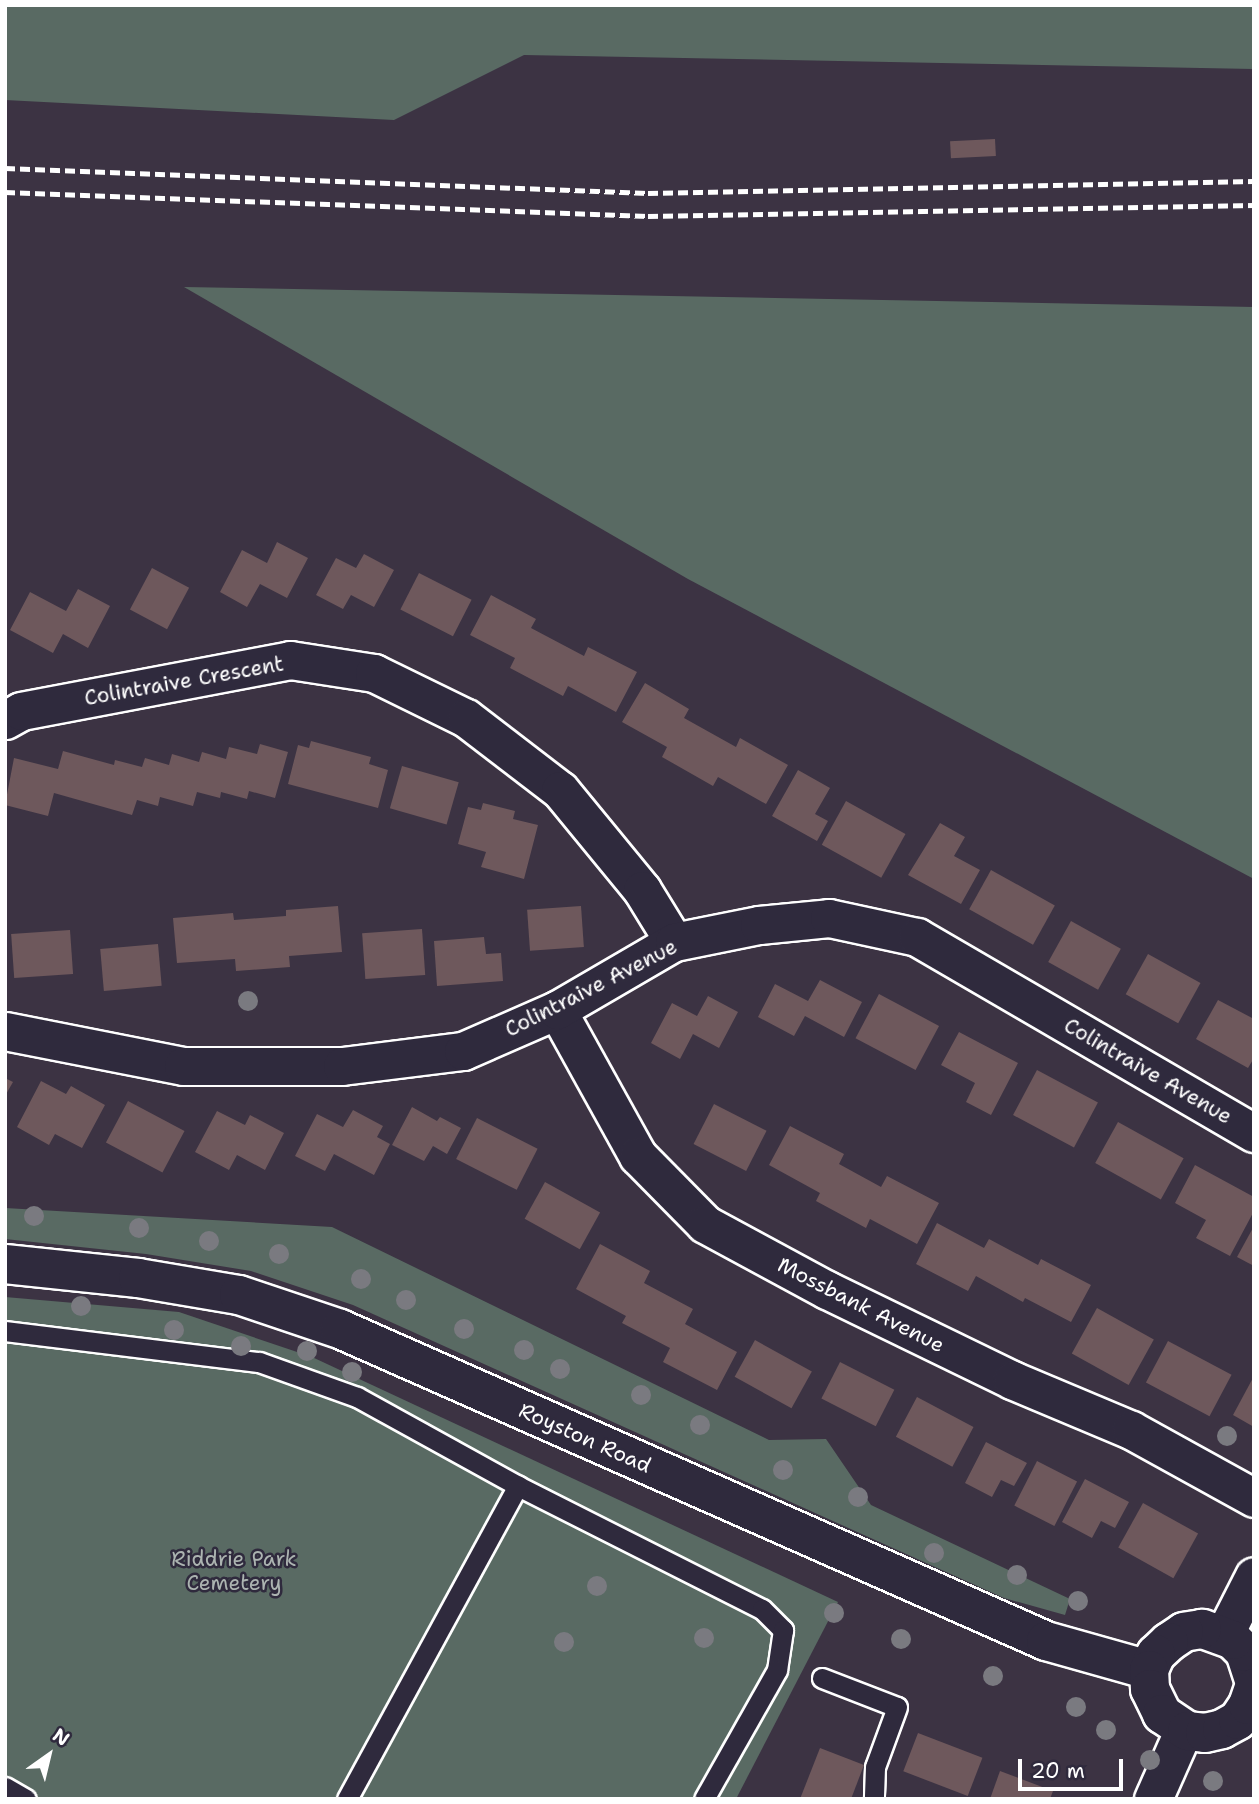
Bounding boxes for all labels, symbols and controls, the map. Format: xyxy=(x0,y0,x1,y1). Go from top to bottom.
street label: Colintraive Crescent xyxy=(82,651,286,711)
street label: Colintraive Avenue xyxy=(501,934,681,1042)
street label: Colintraive Avenue xyxy=(1060,1013,1236,1129)
street label: Mossbank Avenue xyxy=(773,1252,949,1358)
street label: Royston Road xyxy=(515,1398,655,1478)
park label: Riddrie Park Cemetery xyxy=(171,1546,297,1596)
north arrow xyxy=(14,1720,84,1790)
text: N xyxy=(48,1723,74,1752)
scale bar xyxy=(1021,1744,1126,1788)
text: 20 m xyxy=(1031,1757,1085,1785)

